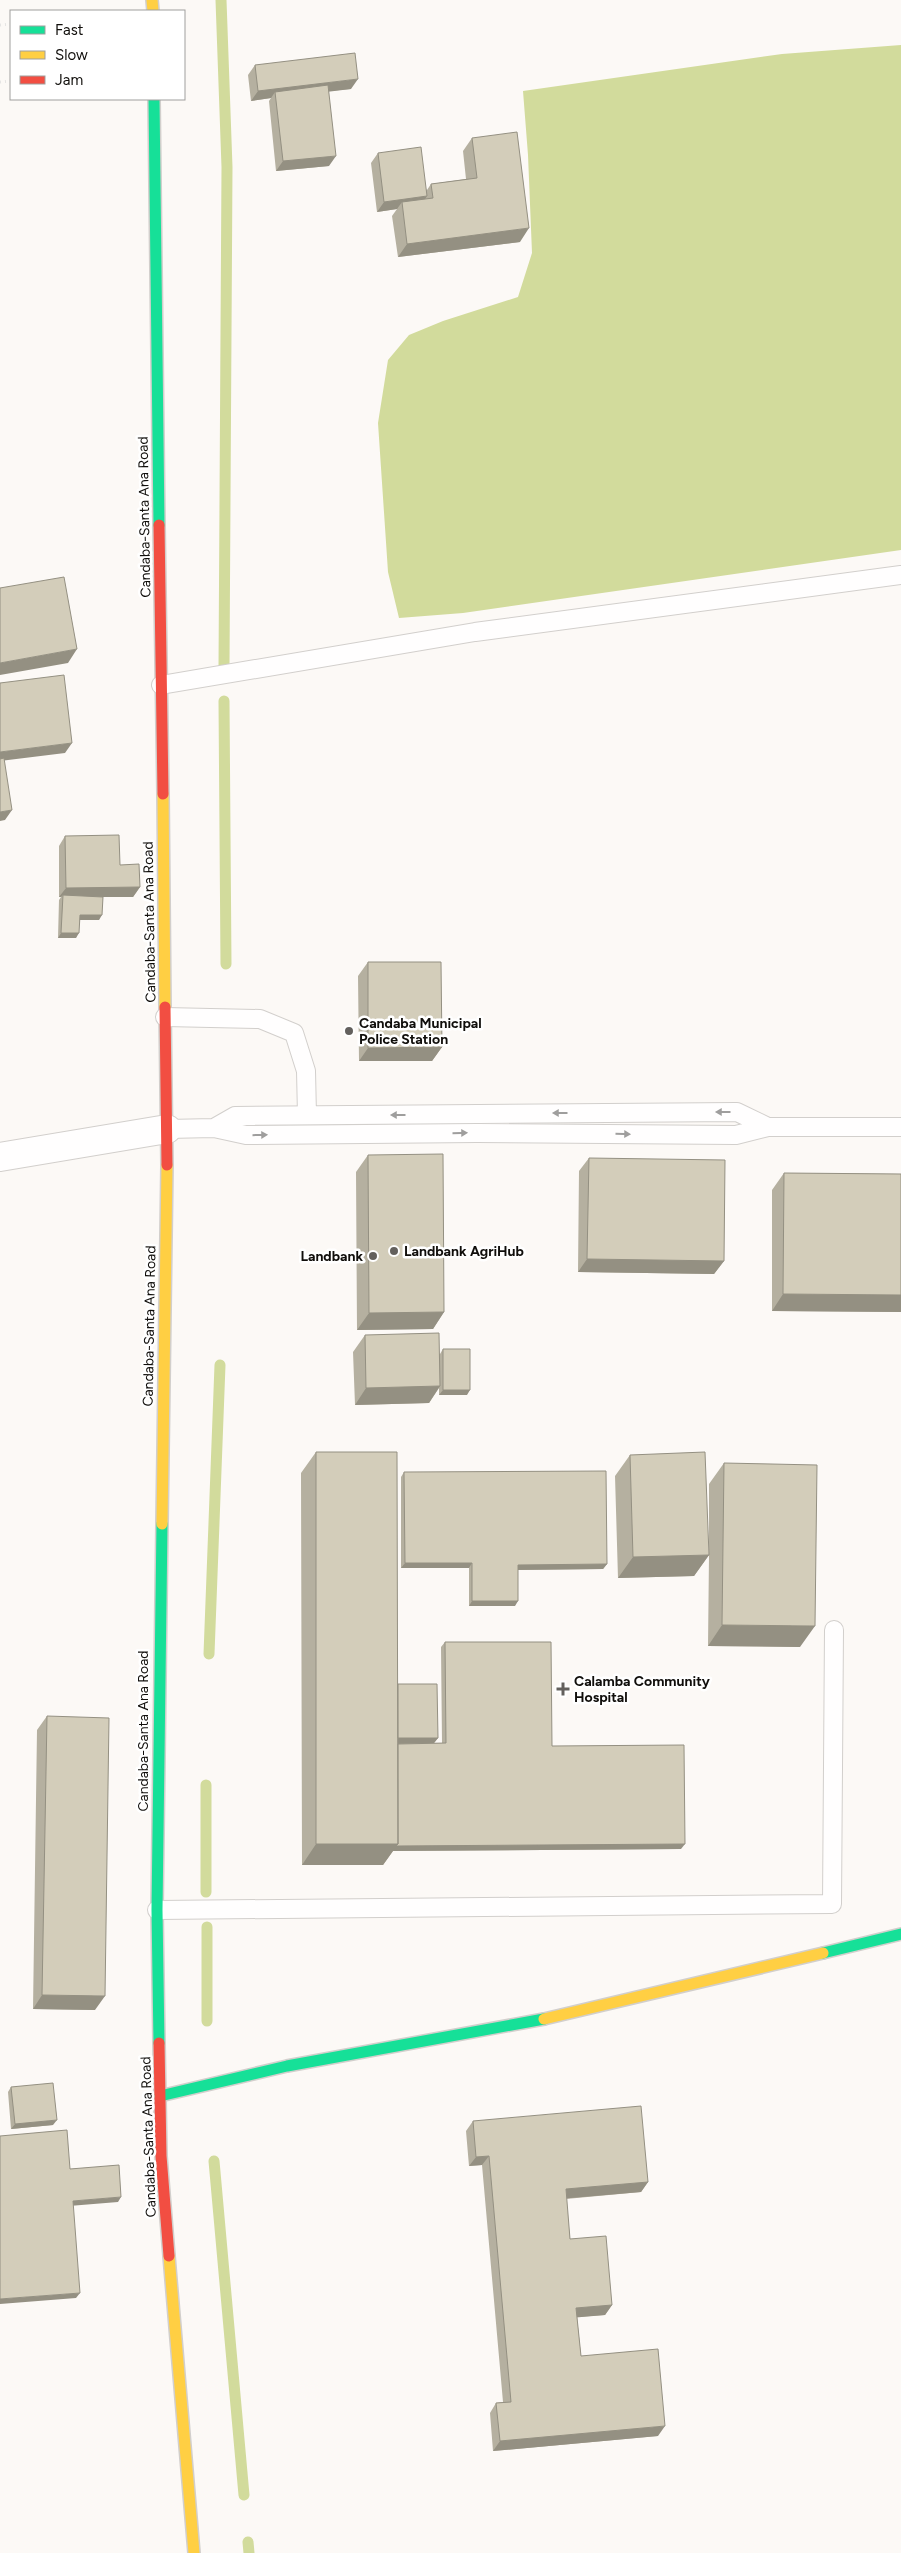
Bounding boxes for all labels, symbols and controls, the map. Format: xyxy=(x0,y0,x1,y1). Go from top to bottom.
legend xyxy=(10,10,185,100)
text: Fast xyxy=(55,21,84,39)
text: Slow xyxy=(55,46,88,64)
text: Jam xyxy=(55,71,83,89)
street label: Candaba-Santa Ana Road xyxy=(135,436,154,598)
street label: Candaba-Santa Ana Road xyxy=(140,841,159,1003)
place label: Candaba Municipal Police Station xyxy=(359,1015,482,1048)
marker: Candaba Municipal Police Station xyxy=(343,1025,355,1037)
one-way arrow xyxy=(714,1108,730,1116)
one-way arrow xyxy=(552,1109,568,1117)
one-way arrow xyxy=(389,1111,405,1119)
one-way arrow xyxy=(453,1129,469,1137)
one-way arrow xyxy=(615,1130,631,1138)
one-way arrow xyxy=(252,1131,268,1139)
place label: Landbank AgriHub xyxy=(404,1243,524,1260)
street label: Candaba-Santa Ana Road xyxy=(140,1245,159,1407)
marker: Landbank AgriHub xyxy=(388,1245,400,1257)
place label: Landbank xyxy=(300,1248,363,1265)
marker: Landbank xyxy=(367,1250,379,1262)
street label: Candaba-Santa Ana Road xyxy=(135,1650,152,1812)
place label: Calamba Community Hospital xyxy=(574,1673,711,1706)
marker: Calamba Community Hospital xyxy=(556,1682,570,1696)
street label: Candaba-Santa Ana Road xyxy=(137,2056,160,2218)

